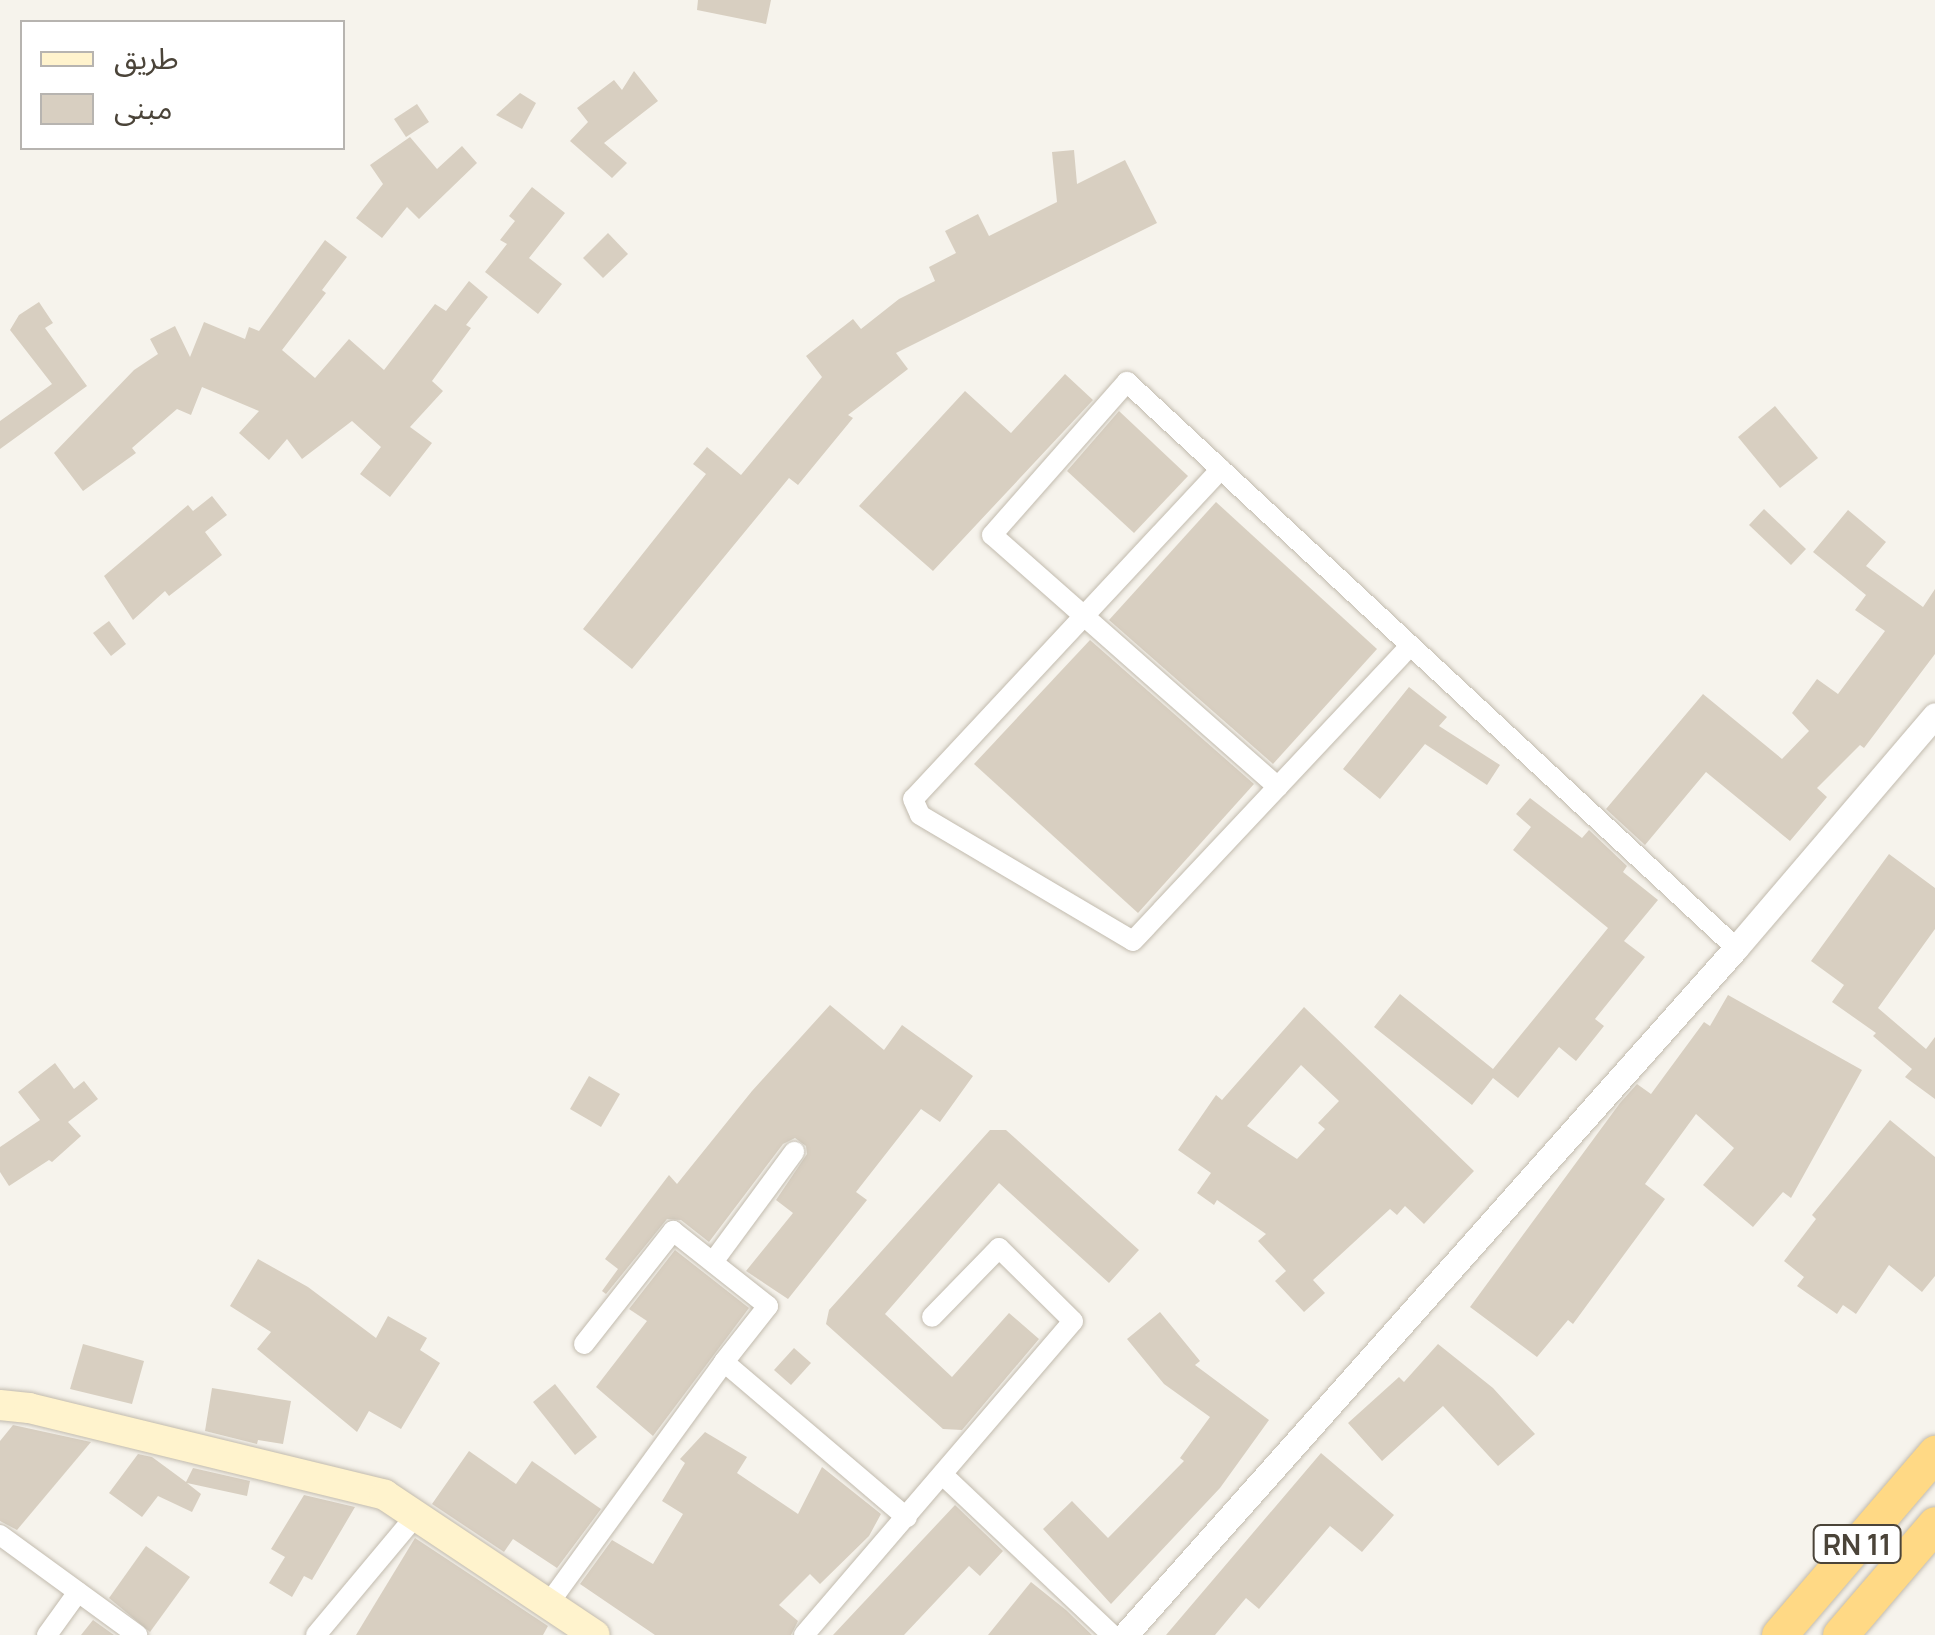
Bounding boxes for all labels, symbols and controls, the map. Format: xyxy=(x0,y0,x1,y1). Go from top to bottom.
legend xyxy=(20,20,345,150)
text: طريق xyxy=(114,37,179,78)
text: مبنى xyxy=(114,87,172,128)
road number: RN 11 xyxy=(1812,1521,1902,1567)

